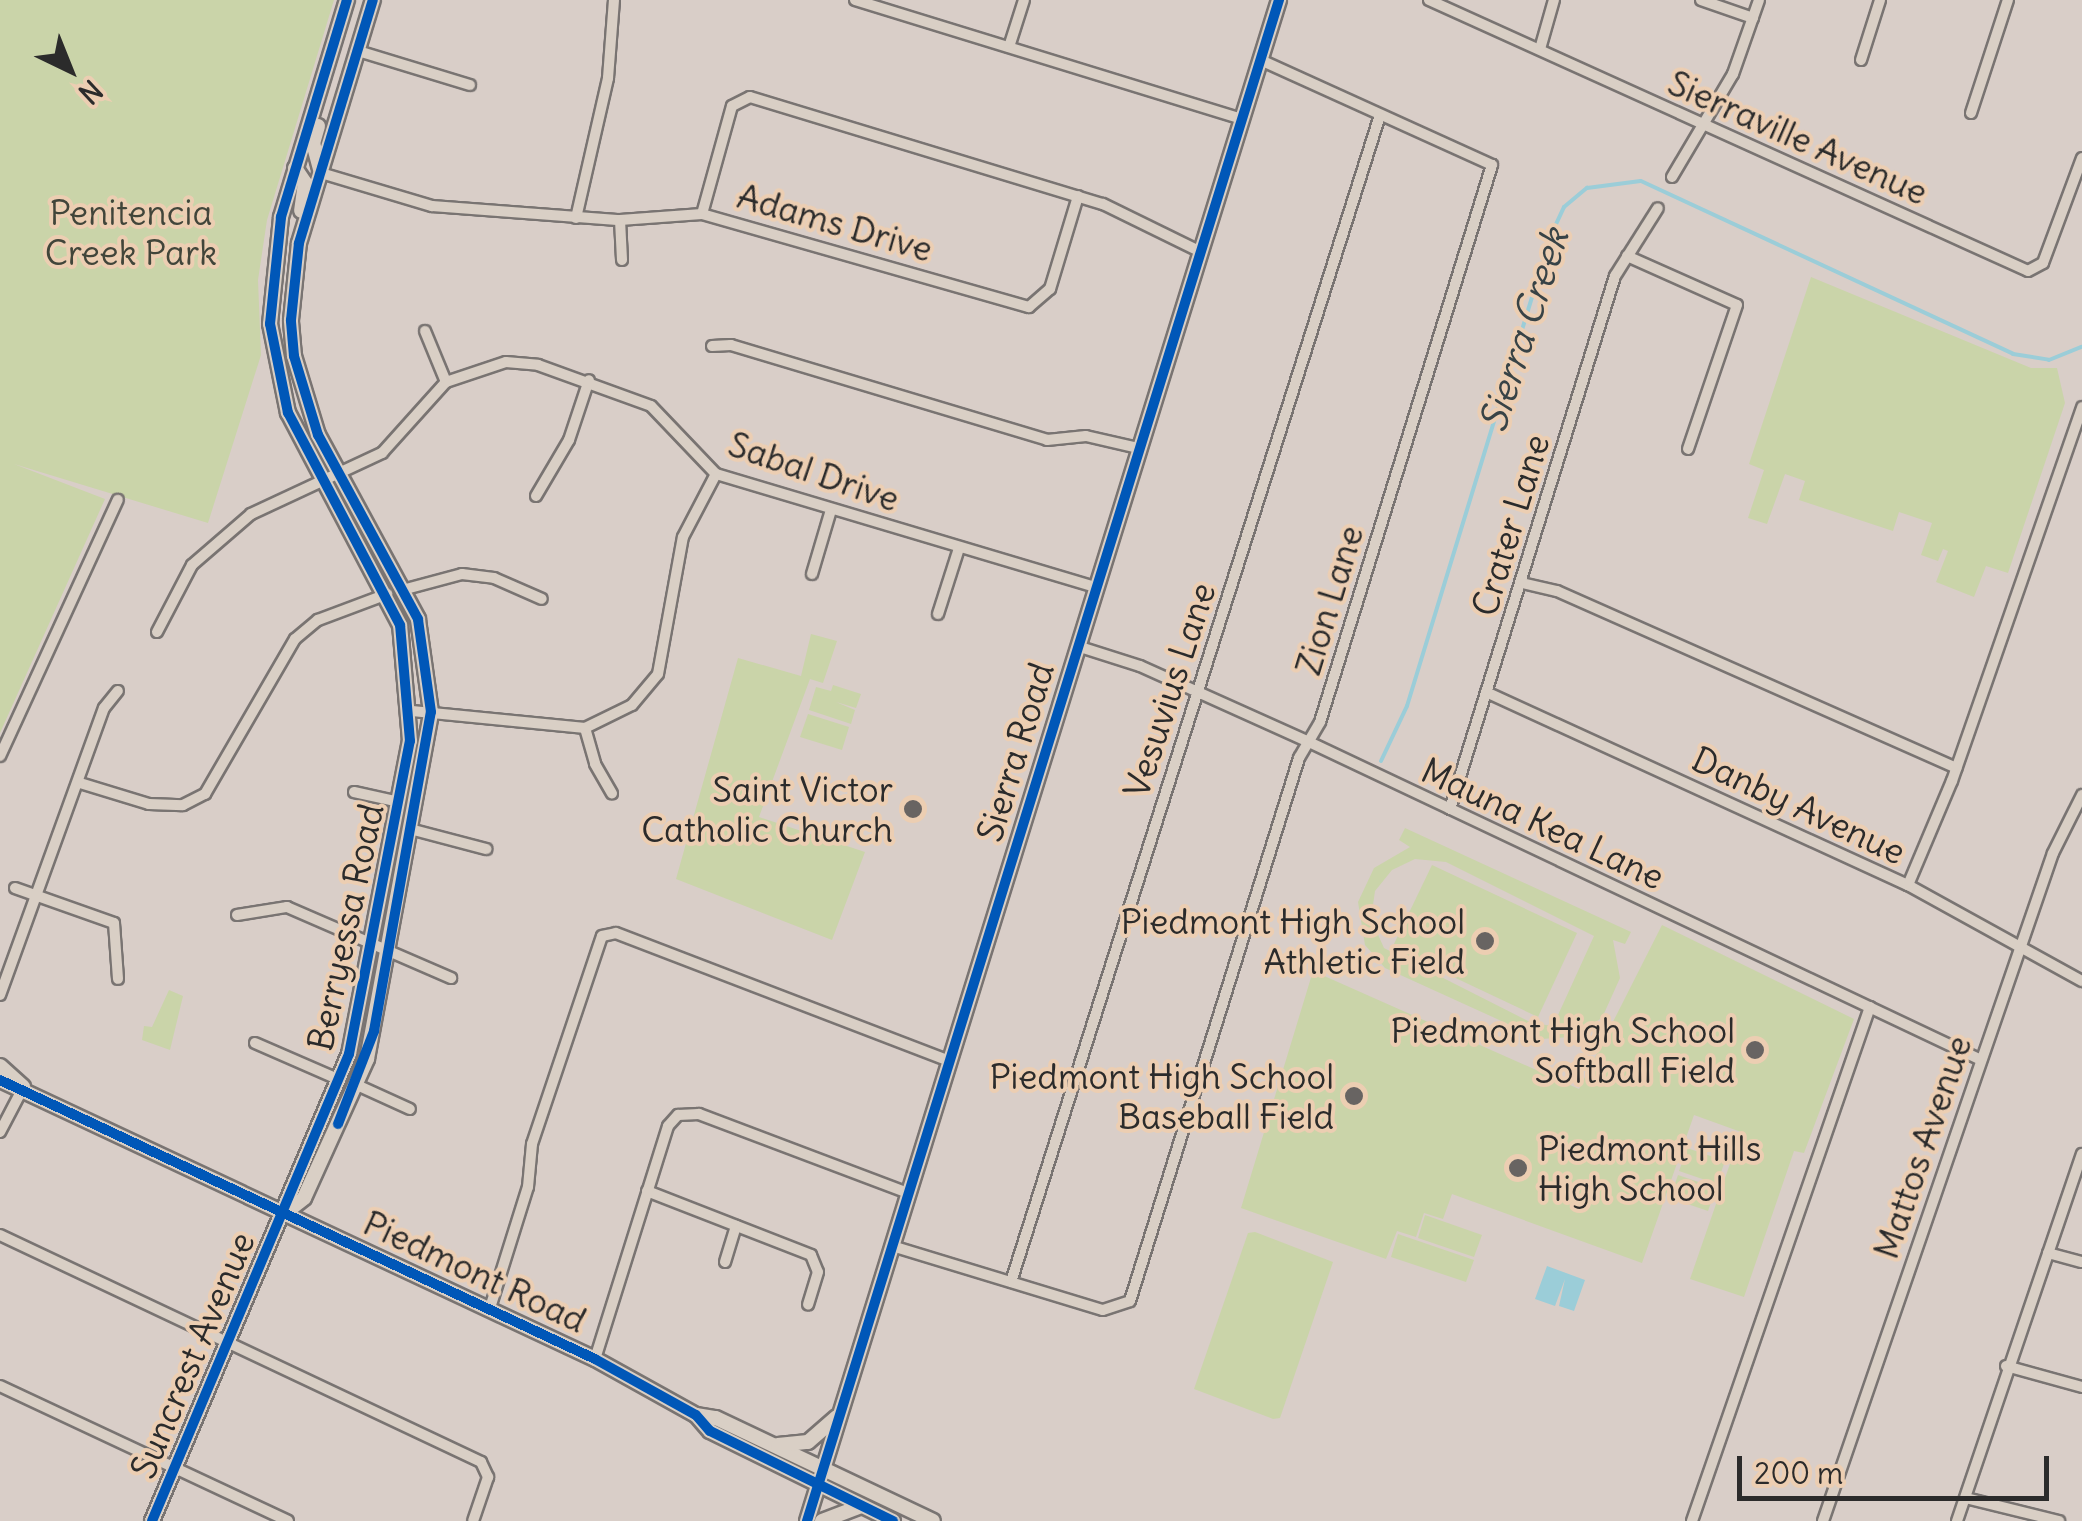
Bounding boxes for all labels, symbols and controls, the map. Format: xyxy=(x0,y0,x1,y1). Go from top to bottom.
north arrow xyxy=(20,20,120,120)
street label: Sierraville Avenue xyxy=(1662,61,1934,213)
text: N xyxy=(71,72,110,112)
street label: Adams Drive xyxy=(733,174,937,270)
park label: Penitencia Creek Park xyxy=(45,191,217,273)
water label: Sierra Creek xyxy=(1470,223,1578,437)
street label: Sabal Drive xyxy=(723,422,905,520)
street label: Crater Lane xyxy=(1463,429,1557,621)
street label: Zion Lane xyxy=(1286,520,1372,680)
street label: Vesuvius Lane xyxy=(1115,577,1223,803)
street label: Sierra Road xyxy=(968,658,1062,846)
street label: Danby Avenue xyxy=(1686,737,1912,873)
street label: Mauna Kea Lane xyxy=(1415,748,1671,898)
place label: Saint Victor Catholic Church xyxy=(641,768,893,850)
marker: Saint Victor Catholic Church xyxy=(902,798,924,820)
street label: Berryessa Road xyxy=(298,800,392,1054)
place label: Piedmont High School Athletic Field xyxy=(1121,900,1465,982)
marker: Piedmont High School Athletic Field xyxy=(1474,930,1496,952)
place label: Piedmont High School Softball Field xyxy=(1391,1009,1735,1091)
street label: Mattos Avenue xyxy=(1864,1030,1980,1264)
marker: Piedmont High School Softball Field xyxy=(1744,1039,1766,1061)
place label: Piedmont High School Baseball Field xyxy=(990,1055,1334,1137)
marker: Piedmont High School Baseball Field xyxy=(1343,1085,1365,1107)
place label: Piedmont Hills High School xyxy=(1538,1127,1761,1209)
marker: Piedmont Hills High School xyxy=(1507,1157,1529,1179)
street label: Piedmont Road xyxy=(357,1201,593,1341)
street label: Suncrest Avenue xyxy=(121,1226,263,1484)
scale bar xyxy=(1742,1436,2054,1498)
text: 200 m xyxy=(1754,1454,1843,1492)

